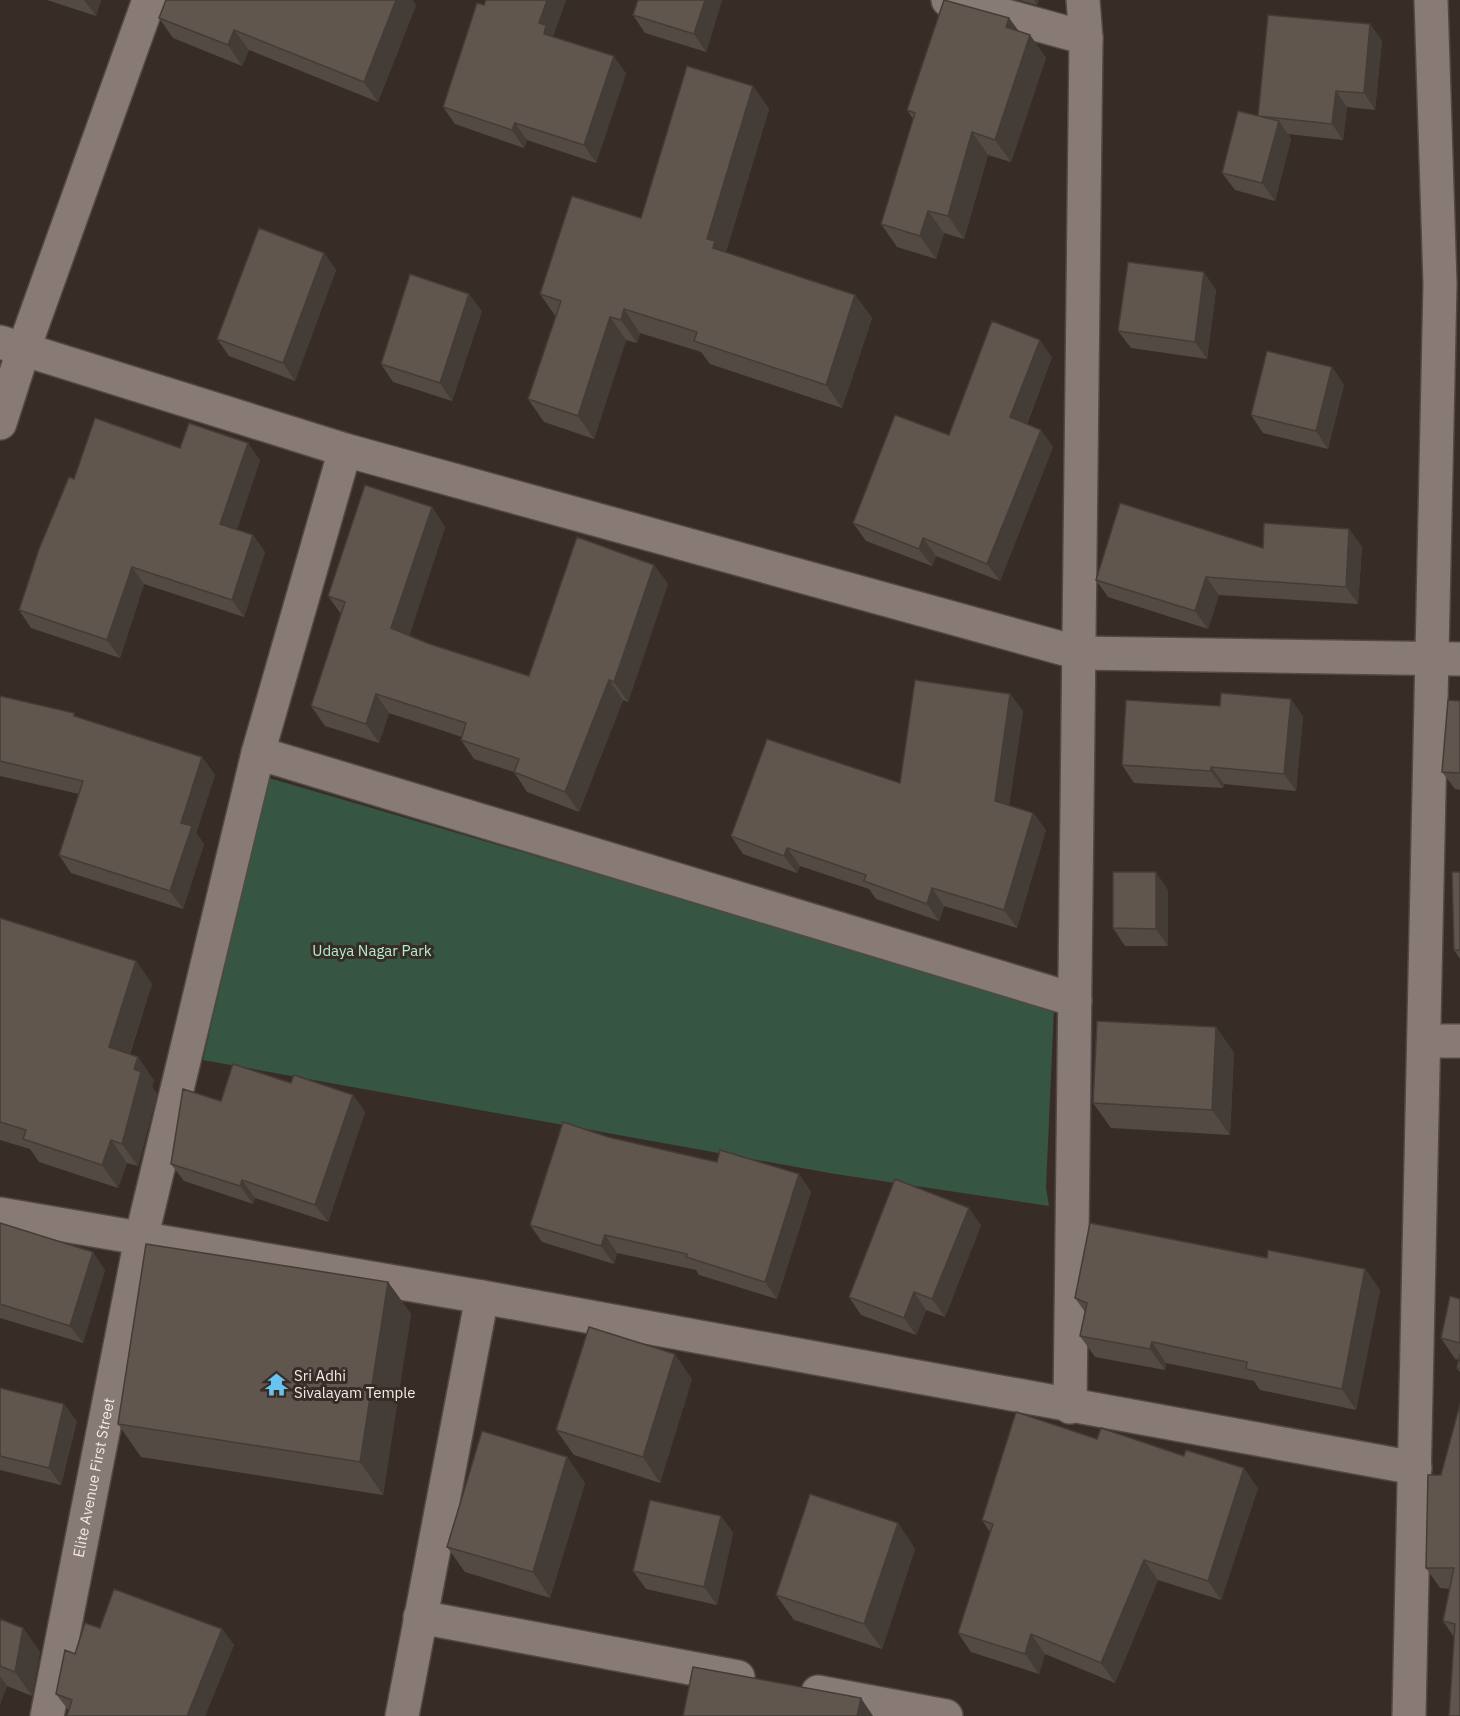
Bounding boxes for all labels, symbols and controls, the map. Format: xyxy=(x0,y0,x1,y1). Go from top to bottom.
park label: Udaya Nagar Park xyxy=(312,941,432,960)
place label: Sri Adhi Sivalayam Temple xyxy=(294,1366,416,1402)
temple icon: Sri Adhi Sivalayam Temple xyxy=(263,1372,289,1398)
street label: Elite Avenue First Street xyxy=(68,1396,118,1559)

